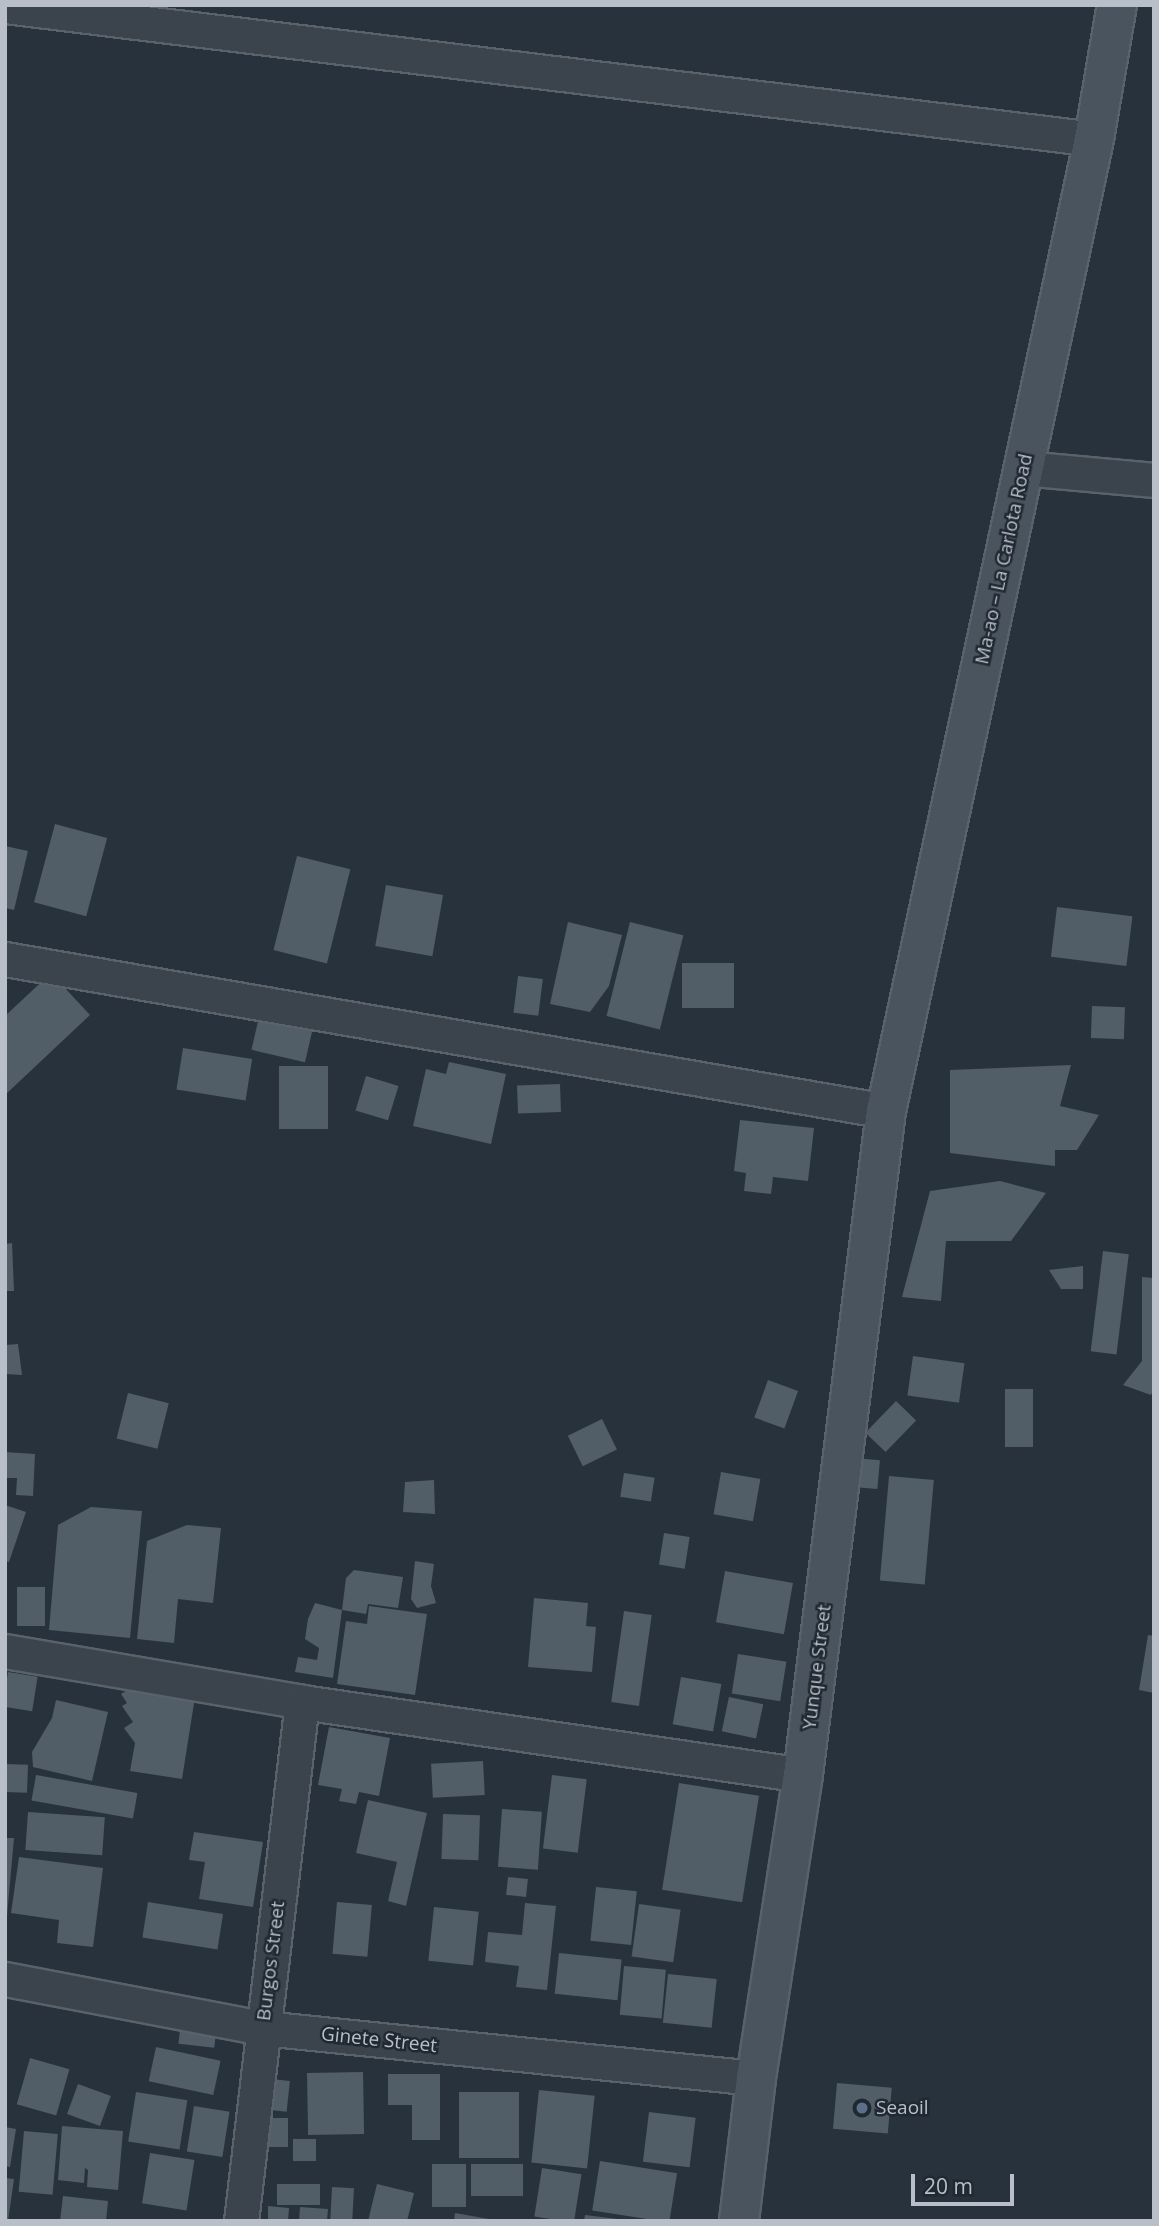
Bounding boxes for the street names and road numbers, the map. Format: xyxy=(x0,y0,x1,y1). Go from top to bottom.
street label: Ma-ao – La Carlota Road xyxy=(971,452,1037,666)
street label: Yunque Street xyxy=(798,1603,836,1731)
street label: Burgos Street xyxy=(252,1900,290,2022)
street label: Ginete Street xyxy=(320,2023,438,2057)

